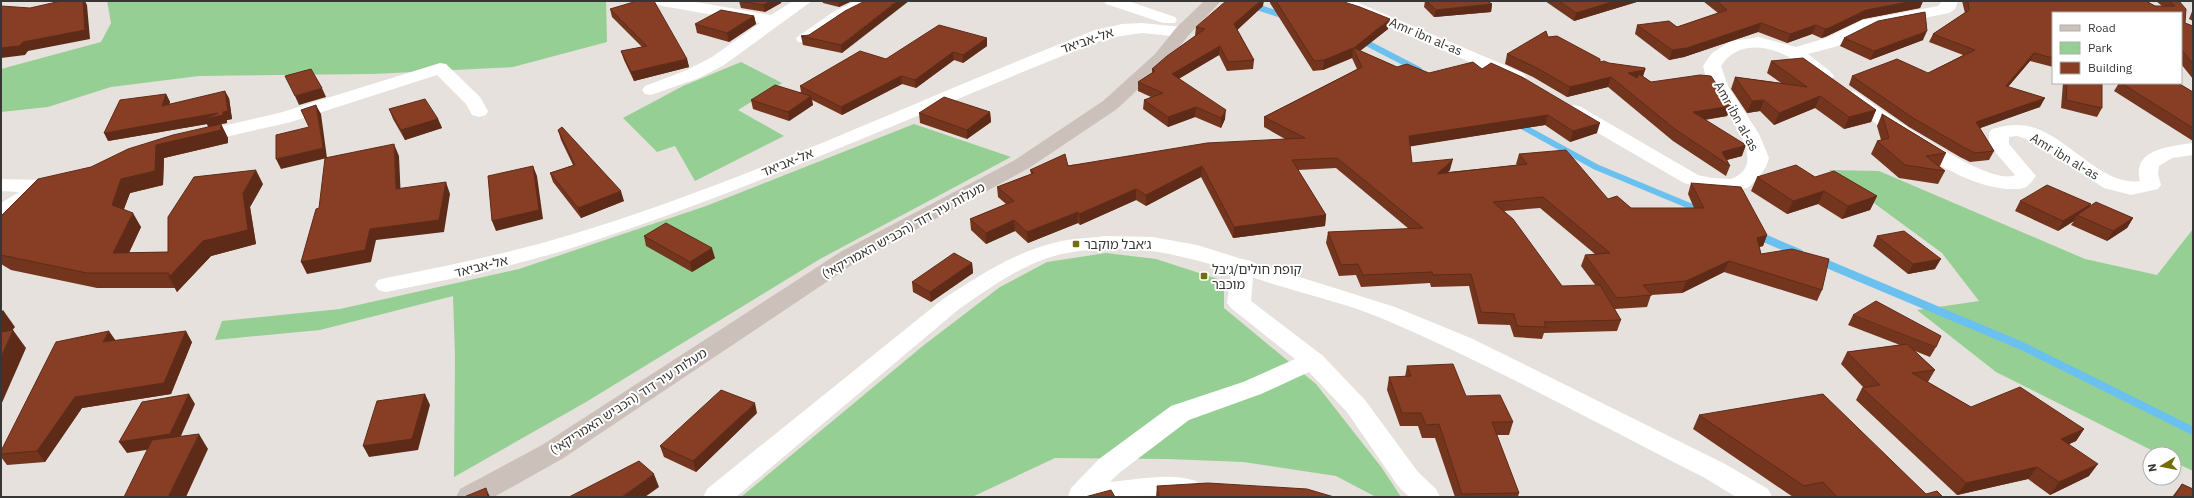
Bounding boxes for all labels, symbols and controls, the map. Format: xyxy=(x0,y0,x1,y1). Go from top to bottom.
legend xyxy=(2052,12,2182,84)
street label: Amr ibn al-as xyxy=(1387,13,1465,59)
text: Road xyxy=(2088,20,2116,35)
street label: אל-אביאד xyxy=(1058,24,1116,57)
text: Park xyxy=(2088,40,2113,55)
text: Building xyxy=(2088,60,2133,75)
street label: Amr ibn al-as xyxy=(1710,78,1763,154)
street label: Amr ibn al-as xyxy=(2027,129,2102,184)
street label: אל-אביאד xyxy=(759,144,816,181)
street label: מעלות עיר דוד (הכביש האמריקאי) xyxy=(819,178,988,282)
place label: ג׳אבל מוקבר xyxy=(1084,236,1151,253)
marker: ג׳אבל מוקבר xyxy=(1071,239,1081,249)
street label: אל-אביאד xyxy=(452,252,510,281)
place label: קופת חולים/ג׳בל מוכבר xyxy=(1212,261,1302,293)
marker: קופת חולים/ג׳בל מוכבר xyxy=(1199,271,1209,281)
street label: מעלות עיר דוד (הכביש האמריקאי) xyxy=(546,344,710,459)
north arrow xyxy=(2142,446,2182,486)
text: N xyxy=(2145,463,2160,473)

